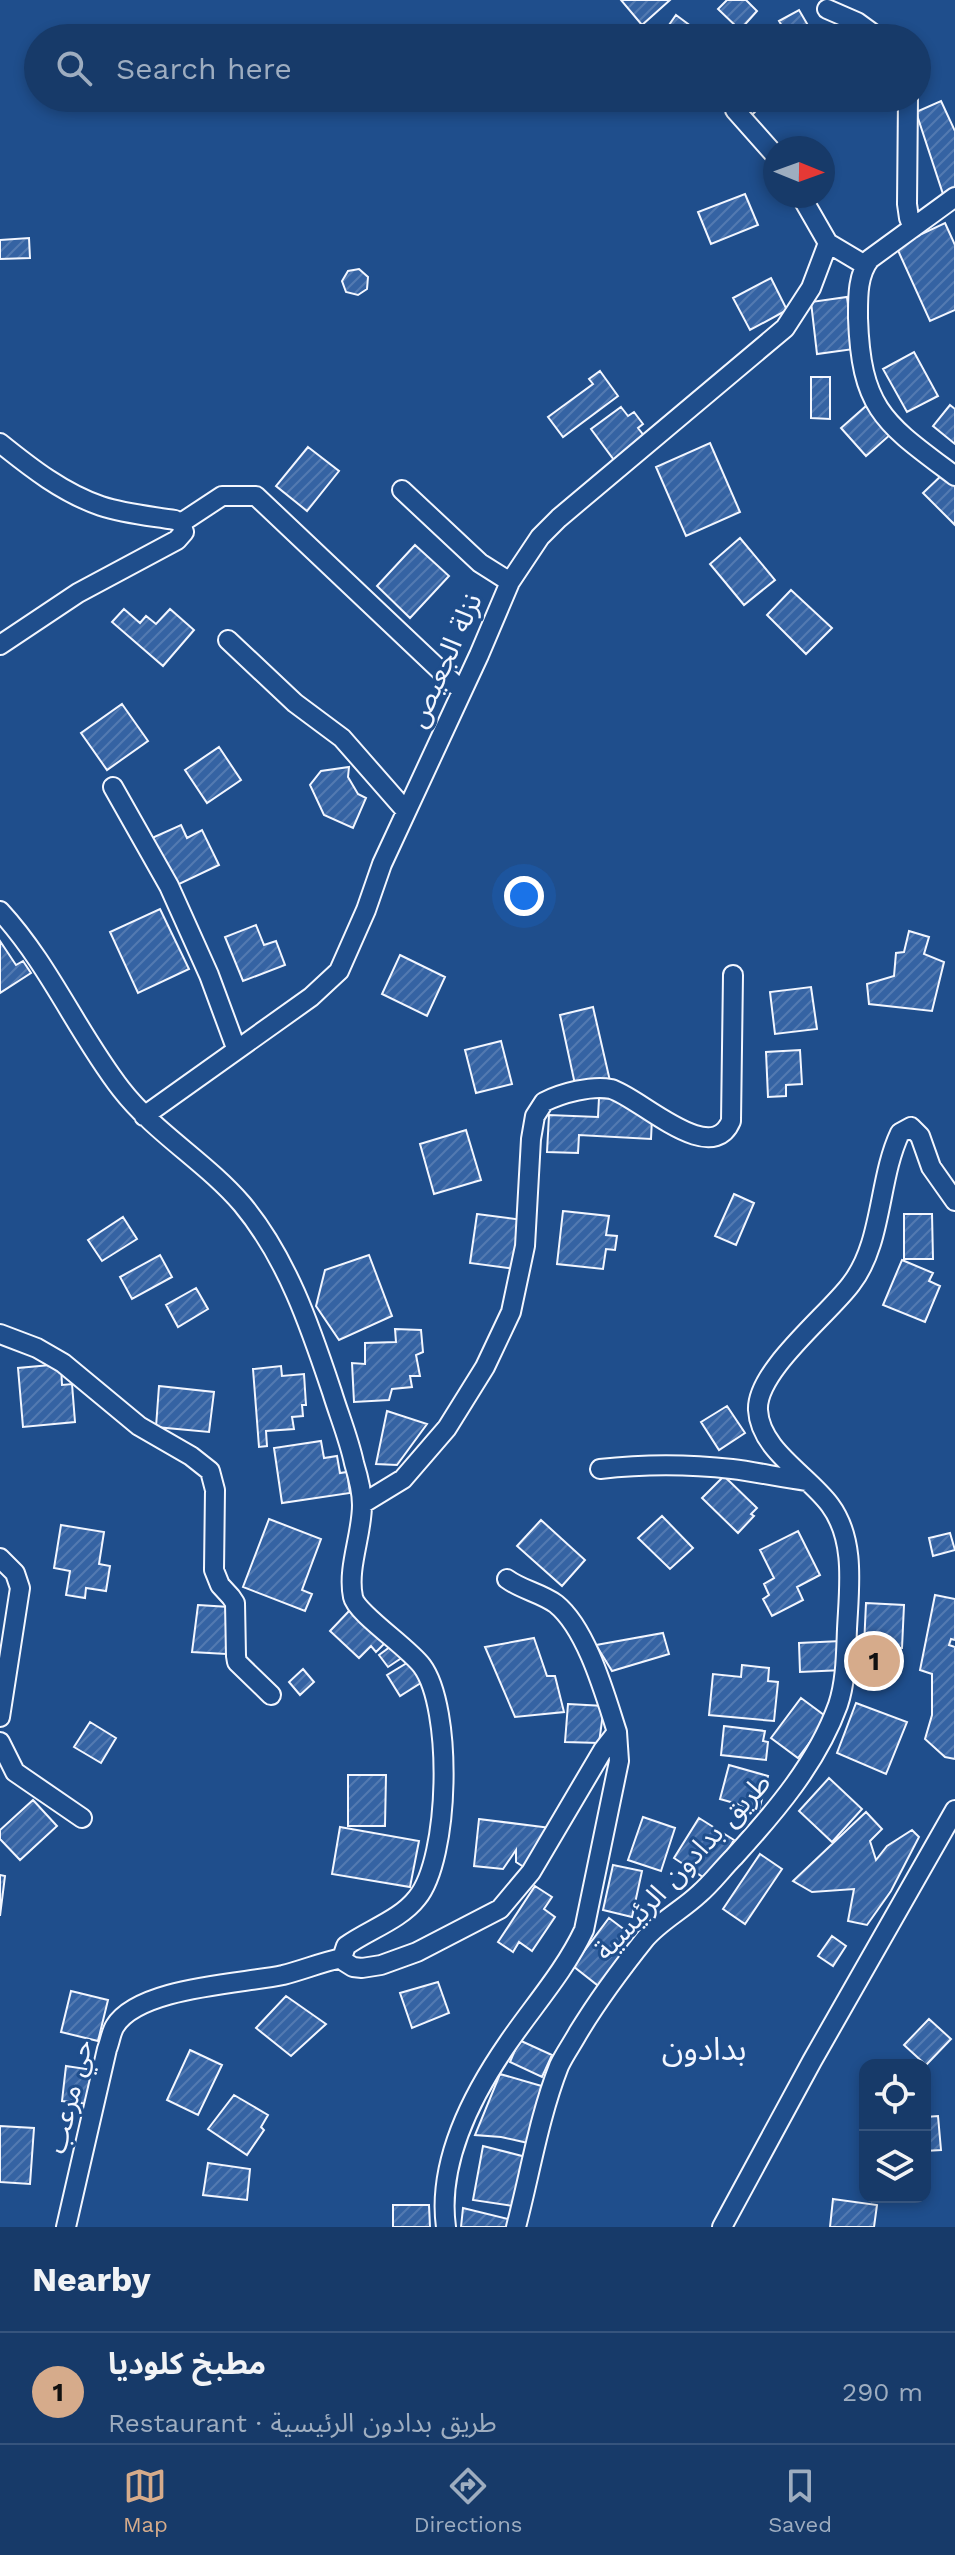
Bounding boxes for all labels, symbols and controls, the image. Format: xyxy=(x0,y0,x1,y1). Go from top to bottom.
search box xyxy=(24,24,931,112)
icon: search xyxy=(52,46,96,90)
text: Search here xyxy=(116,51,292,86)
north arrow xyxy=(763,136,835,208)
street label: نزلة الجعيص xyxy=(400,588,489,732)
your location xyxy=(504,876,544,916)
pin: 1 xyxy=(848,1631,900,1691)
street label: طريق بدادون الرئيسية xyxy=(587,1766,778,1967)
district label: بدادون xyxy=(662,2030,746,2068)
street label: حي مرعب xyxy=(39,2036,104,2158)
map controls xyxy=(859,2059,931,2203)
button: locate xyxy=(859,2059,931,2131)
button: layers xyxy=(859,2131,931,2203)
text: Nearby xyxy=(32,2259,151,2299)
text: مطبخ كلوديا xyxy=(108,2346,266,2381)
text: 1 xyxy=(52,2377,64,2407)
text: 290 m xyxy=(842,2377,923,2407)
text: Restaurant · طريق بدادون الرئيسية xyxy=(108,2408,497,2438)
tab: Map xyxy=(123,2464,168,2537)
tab: Directions xyxy=(414,2464,522,2537)
tab: Saved xyxy=(768,2464,832,2537)

